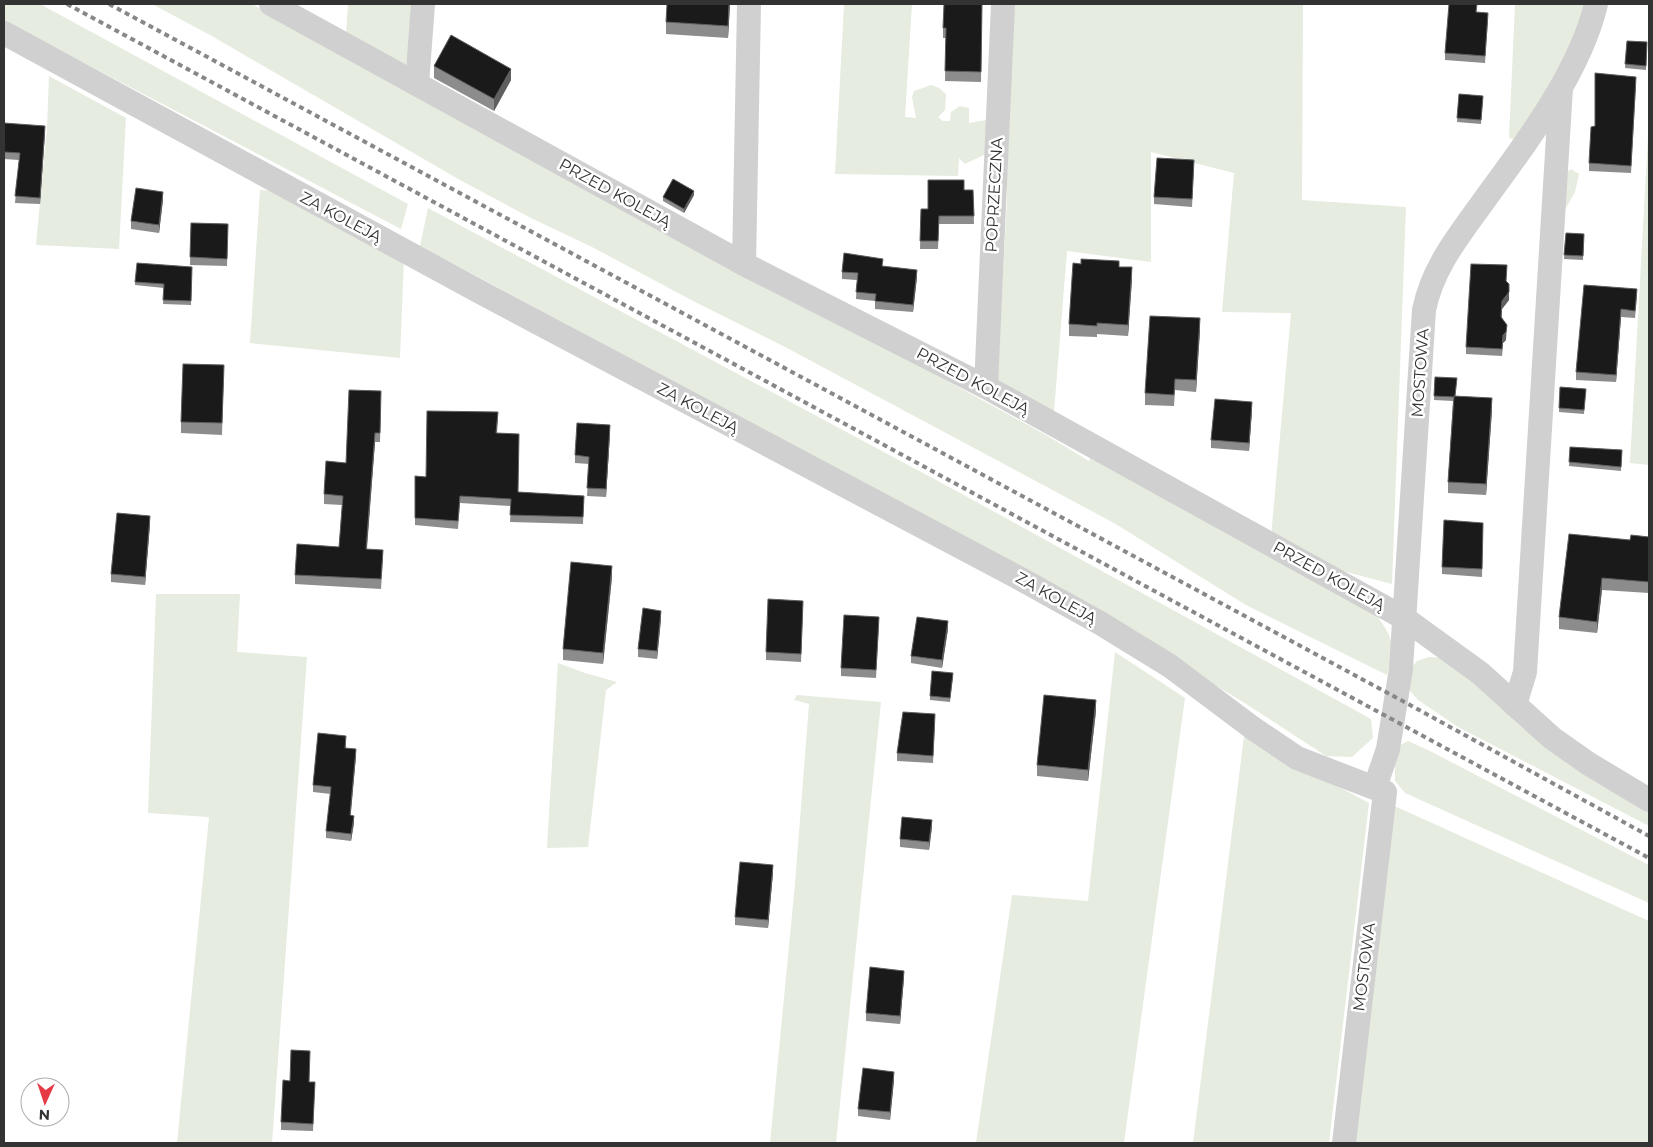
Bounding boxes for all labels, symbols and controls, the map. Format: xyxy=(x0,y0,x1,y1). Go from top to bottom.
street label: POPRZECZNA xyxy=(982,136,1007,253)
street label: PRZED KOLEJĄ xyxy=(556,154,675,232)
street label: ZA KOLEJĄ xyxy=(297,188,385,247)
street label: MOSTOWA xyxy=(1407,327,1433,418)
street label: PRZED KOLEJĄ xyxy=(913,343,1033,419)
street label: ZA KOLEJĄ xyxy=(654,379,742,438)
street label: PRZED KOLEJĄ xyxy=(1270,537,1389,615)
street label: ZA KOLEJĄ xyxy=(1012,568,1100,628)
street label: MOSTOWA xyxy=(1349,921,1379,1012)
north arrow xyxy=(20,1077,70,1127)
text: N xyxy=(38,1106,50,1124)

